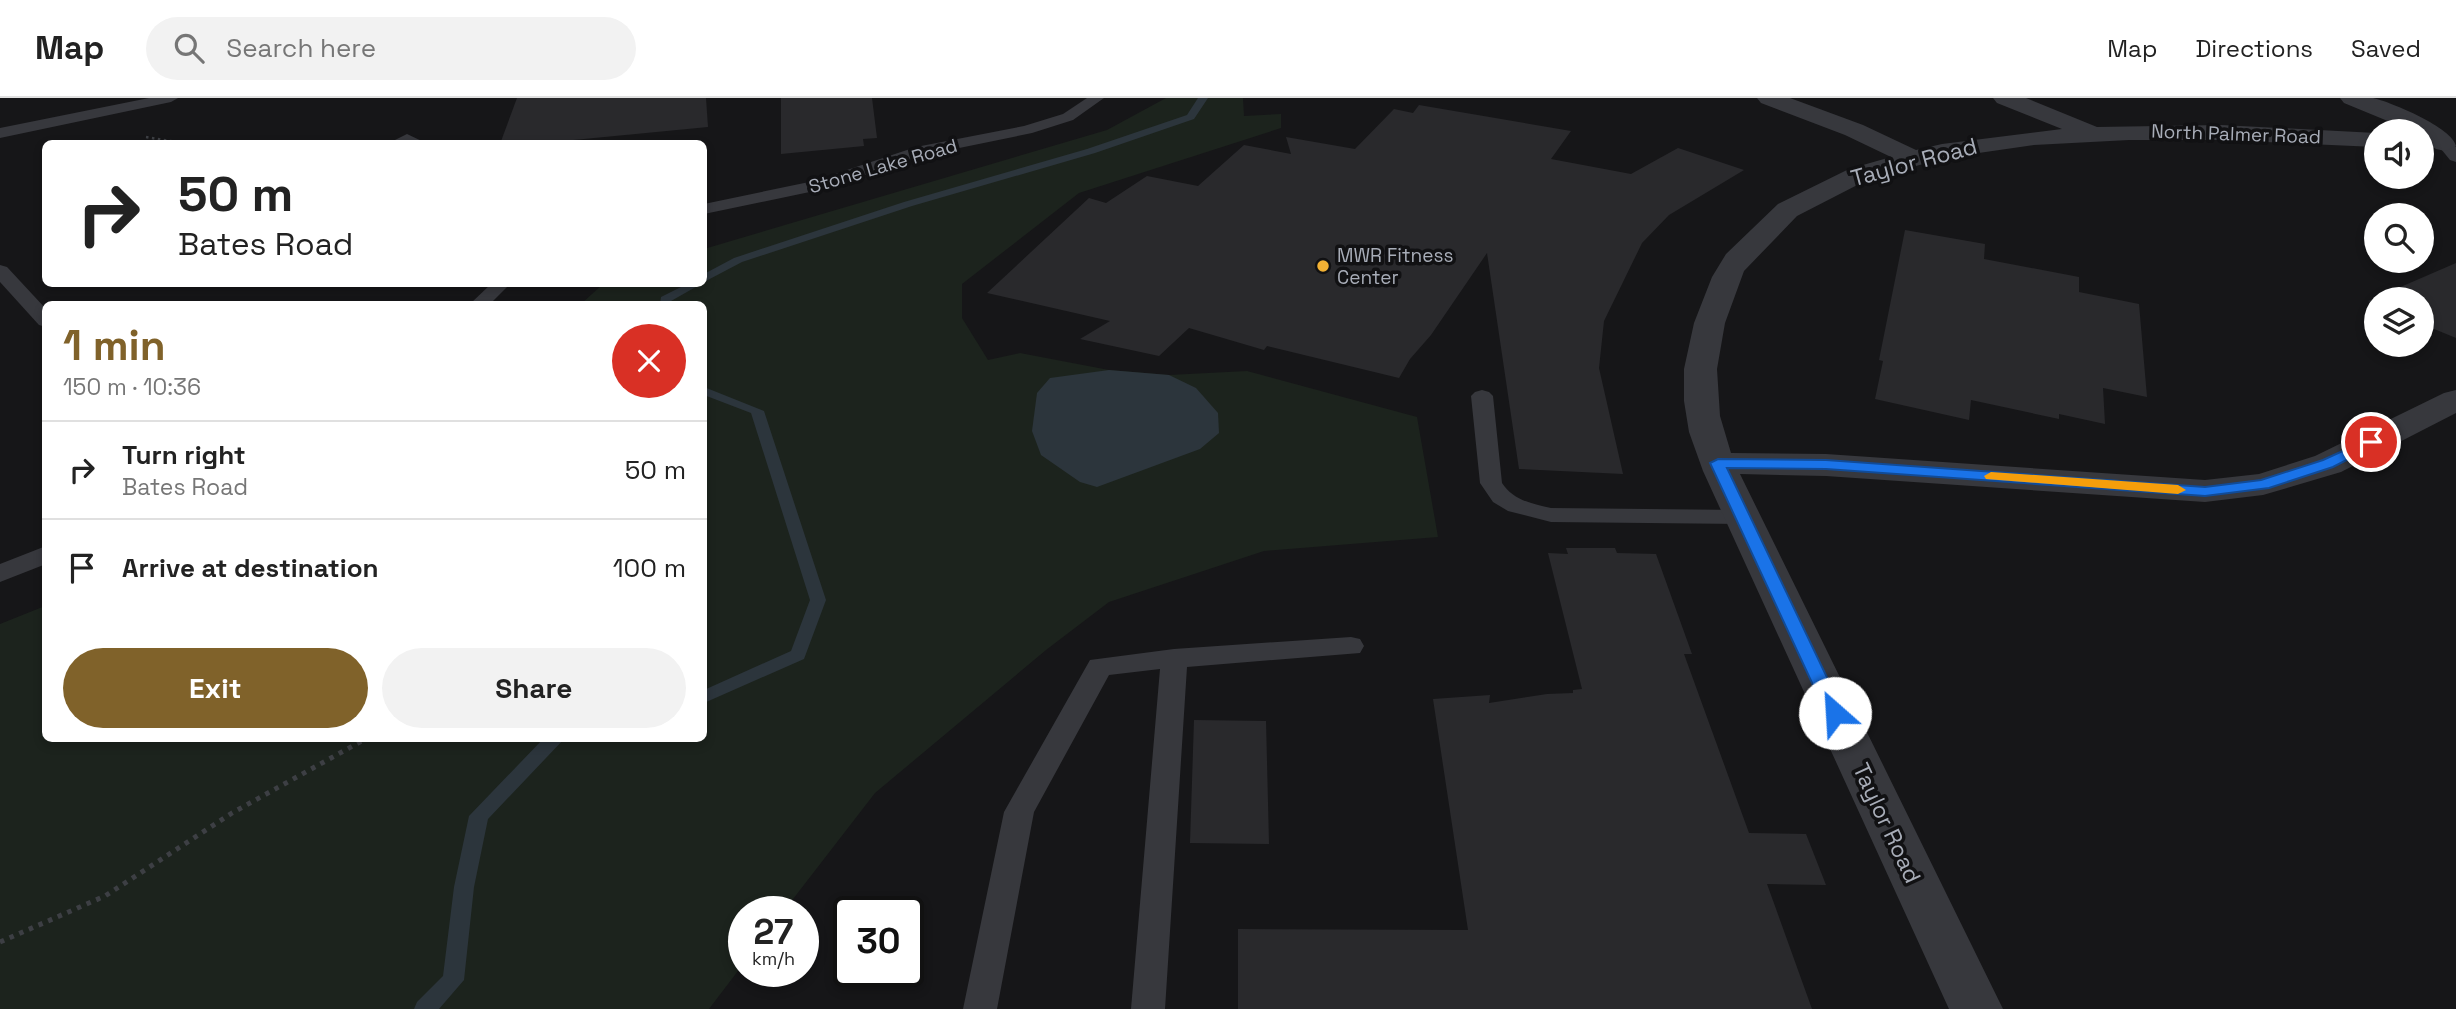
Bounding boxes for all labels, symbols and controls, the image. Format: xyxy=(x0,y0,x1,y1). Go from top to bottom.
search box xyxy=(146,17,636,80)
text: Map xyxy=(35,27,104,69)
icon: search xyxy=(170,29,208,67)
text: Search here xyxy=(226,31,376,65)
text: Map xyxy=(2107,33,2157,64)
text: Directions xyxy=(2195,33,2313,64)
text: Saved xyxy=(2351,33,2421,64)
street label: North Palmer Road xyxy=(2151,119,2321,149)
map controls xyxy=(2364,119,2434,357)
button: sound xyxy=(2364,119,2434,189)
street label: Taylor Road xyxy=(1848,131,1980,193)
street label: Stone Lake Road xyxy=(806,133,960,199)
text: 50 m xyxy=(178,163,293,225)
icon: right xyxy=(63,168,154,259)
button: search xyxy=(2364,203,2434,273)
text: Bates Road xyxy=(178,224,353,264)
place label: MWR Fitness Center xyxy=(1337,243,1454,290)
marker: MWR Fitness Center xyxy=(1315,258,1331,274)
button: layers xyxy=(2364,287,2434,357)
text: 1 min xyxy=(63,319,166,372)
button: close xyxy=(612,324,686,398)
text: 150 m · 10:36 xyxy=(63,372,201,402)
pin xyxy=(2341,412,2401,472)
icon: arrive xyxy=(2352,423,2390,461)
text: Turn right xyxy=(122,438,246,472)
icon: right xyxy=(63,451,101,489)
text: 50 m xyxy=(625,453,686,487)
text: Bates Road xyxy=(122,472,248,502)
icon: arrive xyxy=(63,549,101,587)
text: Arrive at destination xyxy=(122,551,379,585)
text: 100 m xyxy=(613,551,686,585)
button: Exit xyxy=(63,648,368,728)
button: Share xyxy=(382,648,686,728)
position arrow xyxy=(1798,676,1872,750)
street label: Taylor Road xyxy=(1846,758,1928,888)
speed limit sign: 30 xyxy=(833,896,924,987)
text: 27 xyxy=(754,910,793,954)
text: km/h xyxy=(752,947,795,970)

